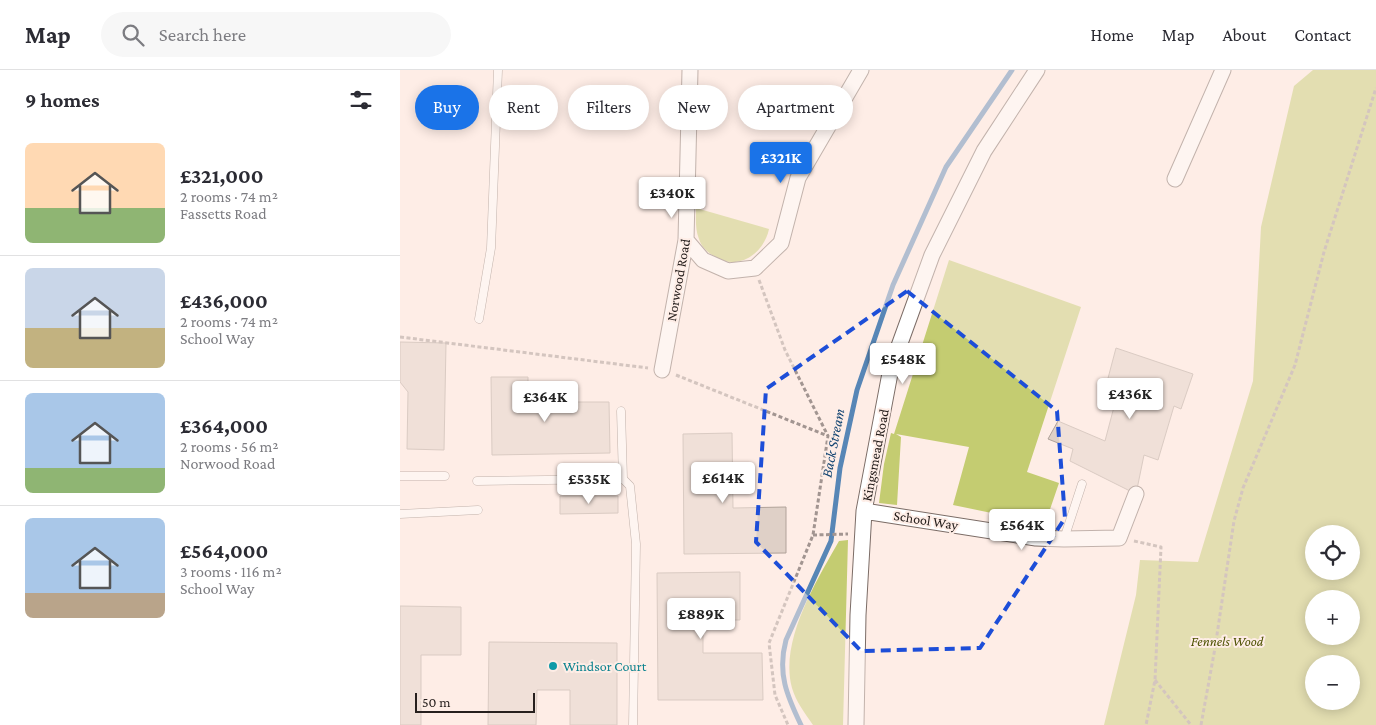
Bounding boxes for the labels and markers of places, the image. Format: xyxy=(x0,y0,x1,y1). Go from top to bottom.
pin: £321K xyxy=(746,142,816,184)
pin: £340K xyxy=(637,176,707,219)
pin: £548K xyxy=(868,342,938,385)
pin: £436K xyxy=(1095,378,1165,420)
pin: £364K xyxy=(510,380,580,423)
pin: £535K xyxy=(554,462,624,505)
pin: £614K xyxy=(688,462,758,504)
pin: £564K xyxy=(987,508,1057,551)
pin: £889K xyxy=(666,598,736,640)
place label: Windsor Court xyxy=(563,658,647,674)
marker: Windsor Court xyxy=(547,660,559,672)

